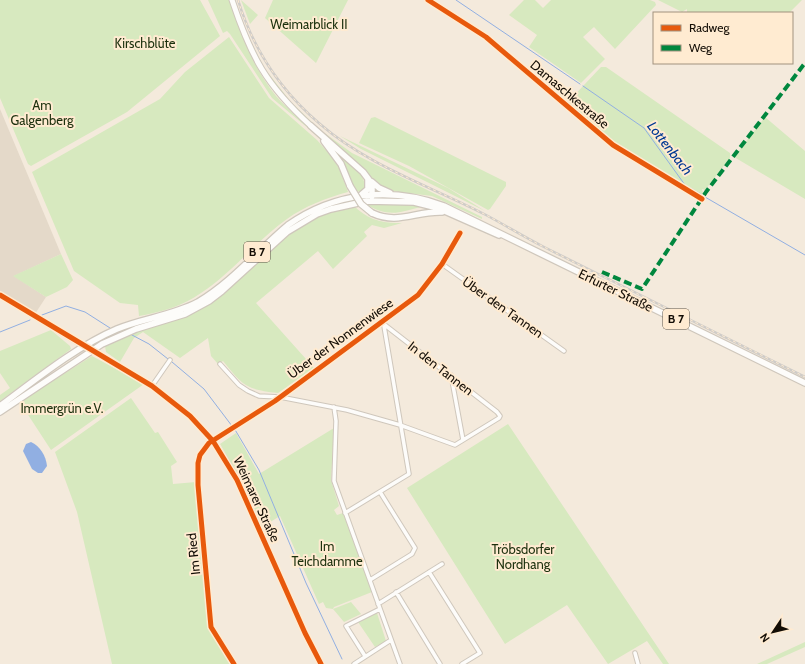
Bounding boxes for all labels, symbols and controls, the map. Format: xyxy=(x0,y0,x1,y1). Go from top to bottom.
legend xyxy=(653,12,793,64)
park label: Weimarblick II xyxy=(270,16,348,32)
text: Radweg xyxy=(689,20,730,35)
park label: Kirschblüte xyxy=(115,35,176,51)
text: Weg xyxy=(689,40,713,55)
street label: Damaschkestraße xyxy=(527,56,613,132)
park label: Am Galgenberg xyxy=(11,97,74,128)
water label: Lottenbach xyxy=(643,118,697,178)
road number: B 7 xyxy=(244,242,270,262)
street label: Erfurter Straße xyxy=(576,265,656,315)
street label: Über den Tannen xyxy=(459,273,547,341)
street label: Über der Nonnenwiese xyxy=(284,294,396,382)
road number: B 7 xyxy=(663,309,689,329)
street label: In den Tannen xyxy=(405,338,477,398)
park label: Immergrün e.V. xyxy=(20,400,104,416)
street label: Weimarer Straße xyxy=(230,454,284,545)
street label: Im Ried xyxy=(183,532,203,576)
park label: Im Teichdamme xyxy=(291,538,363,569)
park label: Tröbsdorfer Nordhang xyxy=(492,541,555,572)
north arrow xyxy=(753,612,793,652)
text: N xyxy=(757,631,773,645)

